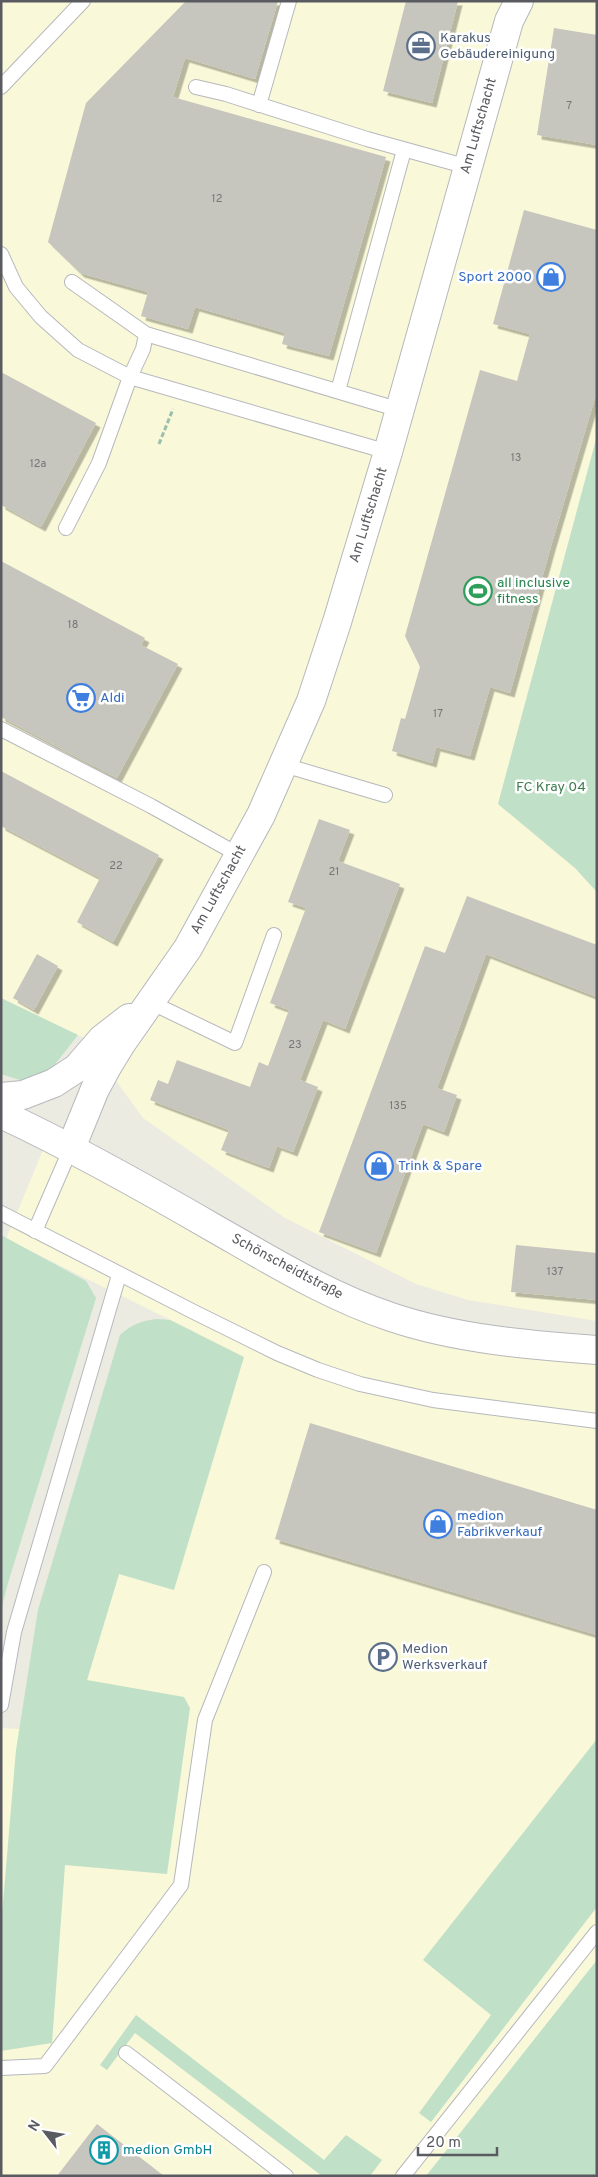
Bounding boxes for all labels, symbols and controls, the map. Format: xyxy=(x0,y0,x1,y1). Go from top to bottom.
place label: Karakus Gebäudereinigung xyxy=(440,30,555,63)
office icon: Karakus Gebäudereinigung xyxy=(406,31,436,61)
street label: Am Luftschacht xyxy=(457,76,501,176)
house number: 7 xyxy=(566,99,572,113)
house number: 12 xyxy=(212,192,222,206)
shop icon: Sport 2000 xyxy=(536,262,566,292)
place label: Sport 2000 xyxy=(458,269,532,286)
house number: 13 xyxy=(511,451,521,465)
house number: 12a xyxy=(30,457,47,471)
street label: Am Luftschacht xyxy=(346,465,392,565)
place label: all inclusive fitness xyxy=(497,575,570,608)
sports icon: all inclusive fitness xyxy=(463,576,493,606)
house number: 18 xyxy=(68,618,78,632)
supermarket icon: Aldi xyxy=(66,683,96,713)
place label: Aldi xyxy=(100,690,125,707)
house number: 17 xyxy=(433,707,443,721)
park label: FC Kray 04 xyxy=(516,779,586,796)
street label: Am Luftschacht xyxy=(188,842,250,938)
house number: 22 xyxy=(109,859,123,873)
house number: 21 xyxy=(329,865,339,879)
house number: 23 xyxy=(288,1038,302,1052)
house number: 135 xyxy=(389,1099,407,1113)
shop icon: Trink & Spare xyxy=(364,1151,394,1181)
place label: Trink & Spare xyxy=(398,1158,482,1175)
street label: Schönscheidtstraße xyxy=(228,1230,346,1304)
house number: 137 xyxy=(547,1265,563,1279)
place label: medion Fabrikverkauf xyxy=(457,1508,543,1541)
shop icon: medion Fabrikverkauf xyxy=(423,1509,453,1539)
place label: Medion Werksverkauf xyxy=(402,1641,487,1674)
parking icon: Medion Werksverkauf xyxy=(368,1642,398,1672)
north arrow xyxy=(20,2107,70,2157)
text: N xyxy=(25,2117,45,2135)
scale bar xyxy=(418,2124,497,2156)
text: 20 m xyxy=(426,2134,461,2153)
building icon: medion GmbH xyxy=(89,2135,119,2165)
place label: medion GmbH xyxy=(123,2142,212,2159)

